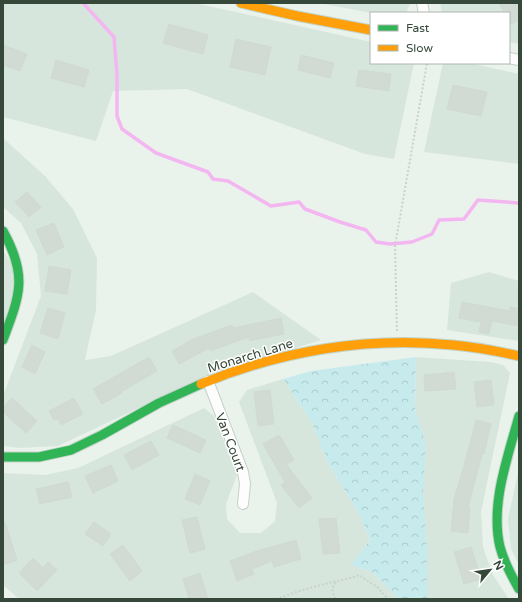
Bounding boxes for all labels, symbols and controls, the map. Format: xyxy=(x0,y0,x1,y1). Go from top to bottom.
legend xyxy=(370,12,510,64)
text: Fast xyxy=(406,21,430,35)
text: Slow xyxy=(406,41,433,55)
street label: Monarch Lane xyxy=(206,335,295,377)
street label: Van Court xyxy=(212,411,249,474)
north arrow xyxy=(470,550,510,590)
text: N xyxy=(490,558,506,572)

